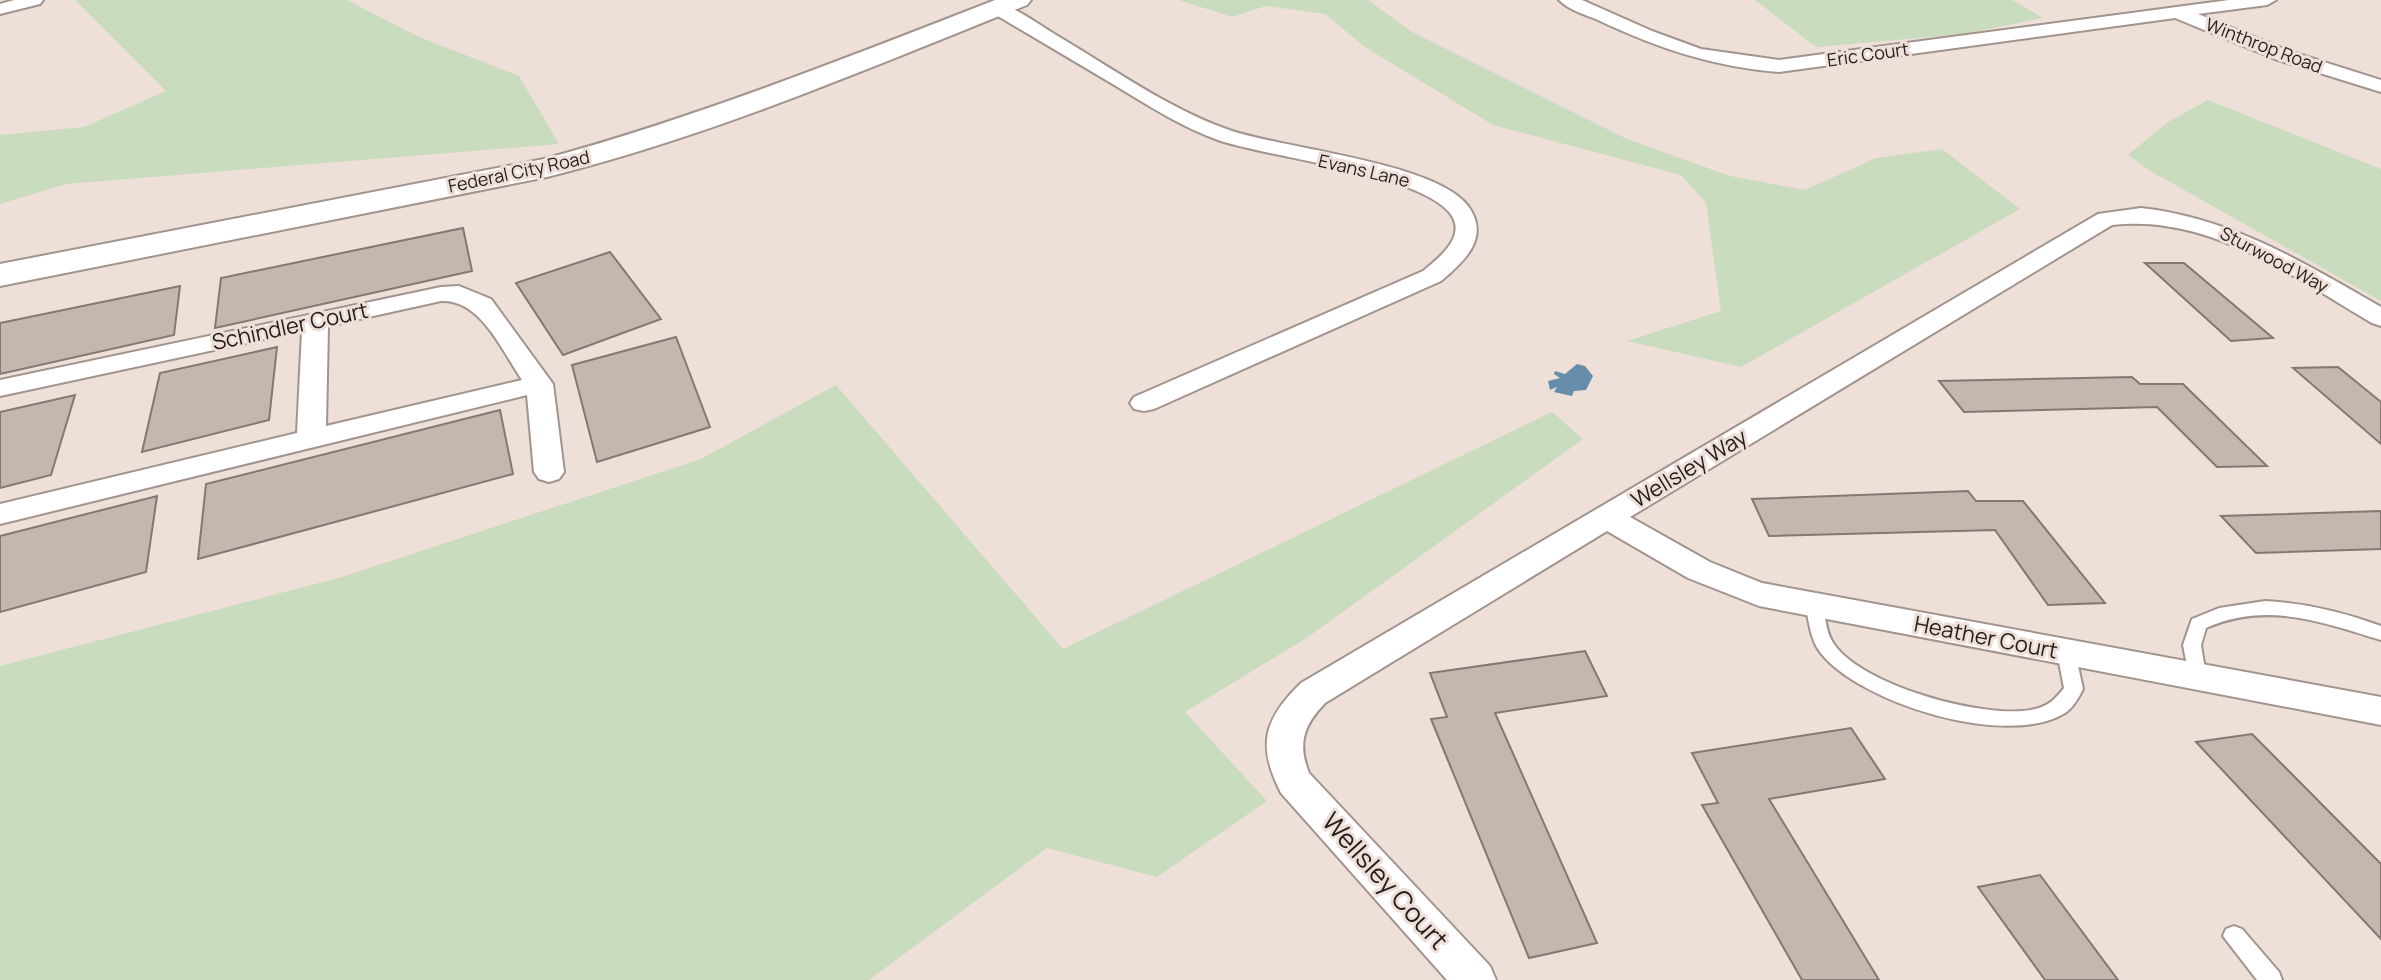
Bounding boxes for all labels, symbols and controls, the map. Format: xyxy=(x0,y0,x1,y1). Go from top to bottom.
street label: Winthrop Road xyxy=(2203,12,2326,78)
street label: Eric Court xyxy=(1825,36,1910,72)
street label: Federal City Road xyxy=(446,144,592,198)
street label: Evans Lane xyxy=(1316,148,1412,192)
street label: Sturwood Way xyxy=(2216,220,2333,298)
street label: Schindler Court xyxy=(209,295,371,357)
street label: Wellsley Way xyxy=(1625,421,1753,514)
street label: Heather Court xyxy=(1912,608,2060,666)
street label: Wellsley Court xyxy=(1315,804,1457,957)

